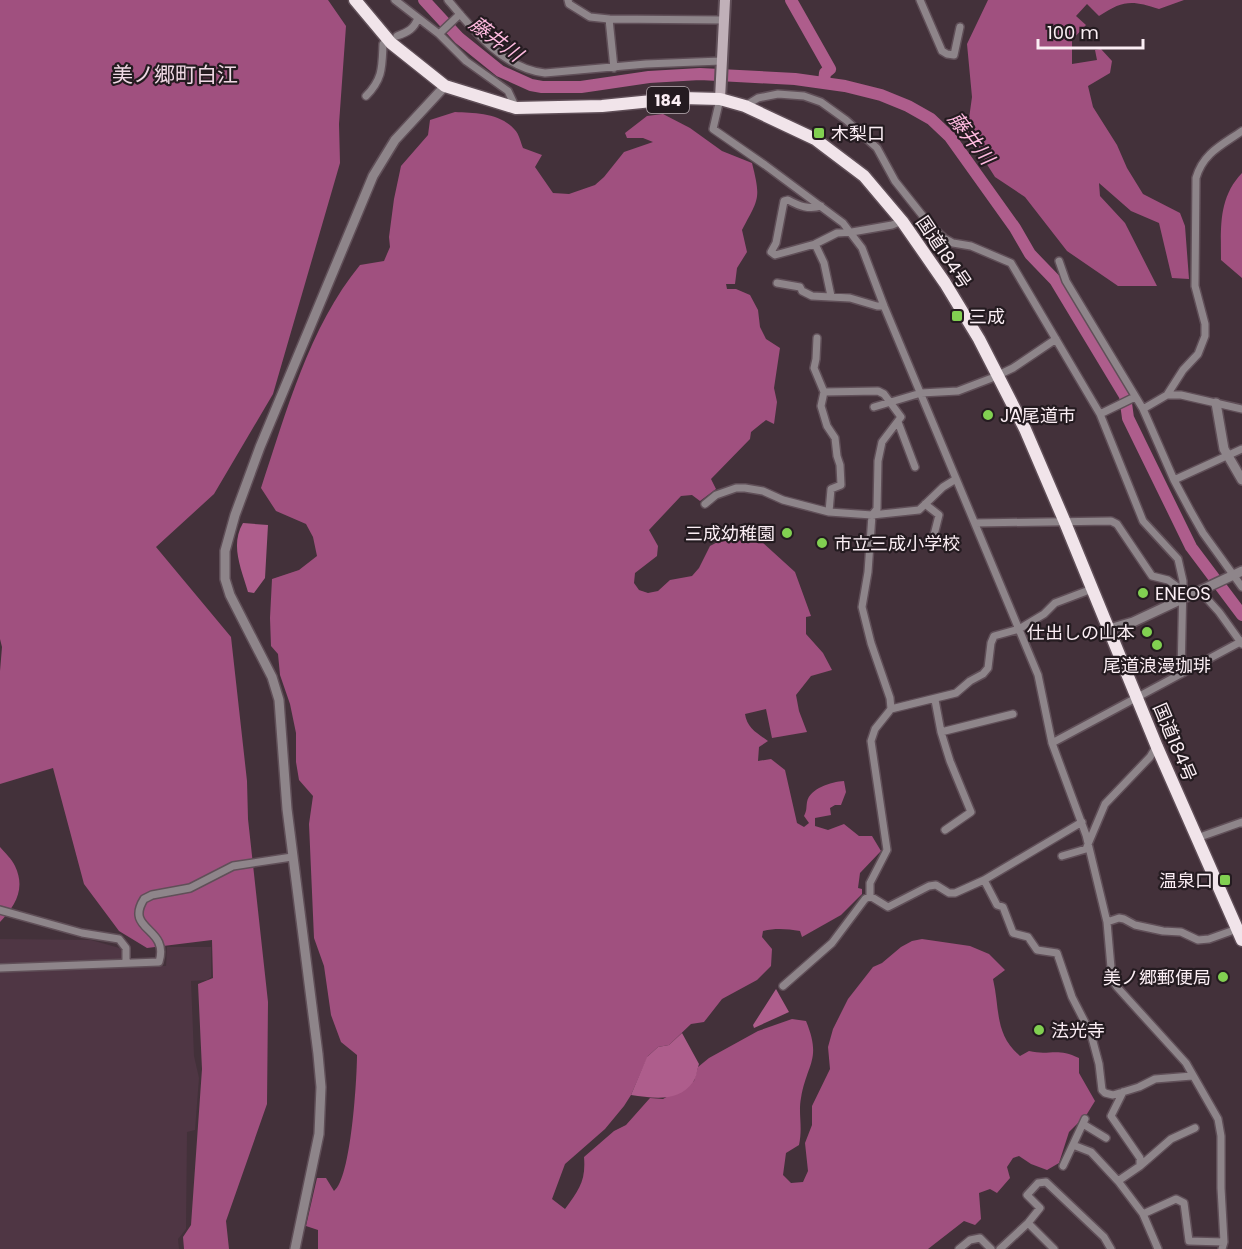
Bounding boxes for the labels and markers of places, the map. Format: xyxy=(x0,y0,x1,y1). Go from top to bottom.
place label: 木梨口 xyxy=(831,121,885,146)
marker: 木梨口 xyxy=(812,126,826,140)
place label: 三成 xyxy=(969,304,1005,329)
marker: 三成 xyxy=(950,309,964,323)
place label: JA尾道市 xyxy=(1000,403,1076,428)
marker: JA尾道市 xyxy=(981,408,995,422)
place label: 三成幼稚園 xyxy=(685,521,775,546)
marker: 三成幼稚園 xyxy=(780,526,794,540)
place label: 市立三成小学校 xyxy=(834,531,960,556)
marker: 市立三成小学校 xyxy=(815,536,829,550)
place label: ENEOS xyxy=(1155,581,1211,606)
marker: ENEOS xyxy=(1136,586,1150,600)
place label: 仕出しの山本 xyxy=(1027,620,1135,645)
marker: 仕出しの山本 xyxy=(1140,625,1154,639)
marker: 尾道浪漫珈琲 xyxy=(1150,638,1164,652)
place label: 尾道浪漫珈琲 xyxy=(1103,653,1211,678)
place label: 温泉口 xyxy=(1159,868,1213,893)
marker: 温泉口 xyxy=(1218,873,1232,887)
place label: 美ノ郷郵便局 xyxy=(1103,965,1211,990)
marker: 美ノ郷郵便局 xyxy=(1216,970,1230,984)
place label: 法光寺 xyxy=(1051,1018,1105,1043)
marker: 法光寺 xyxy=(1032,1023,1046,1037)

